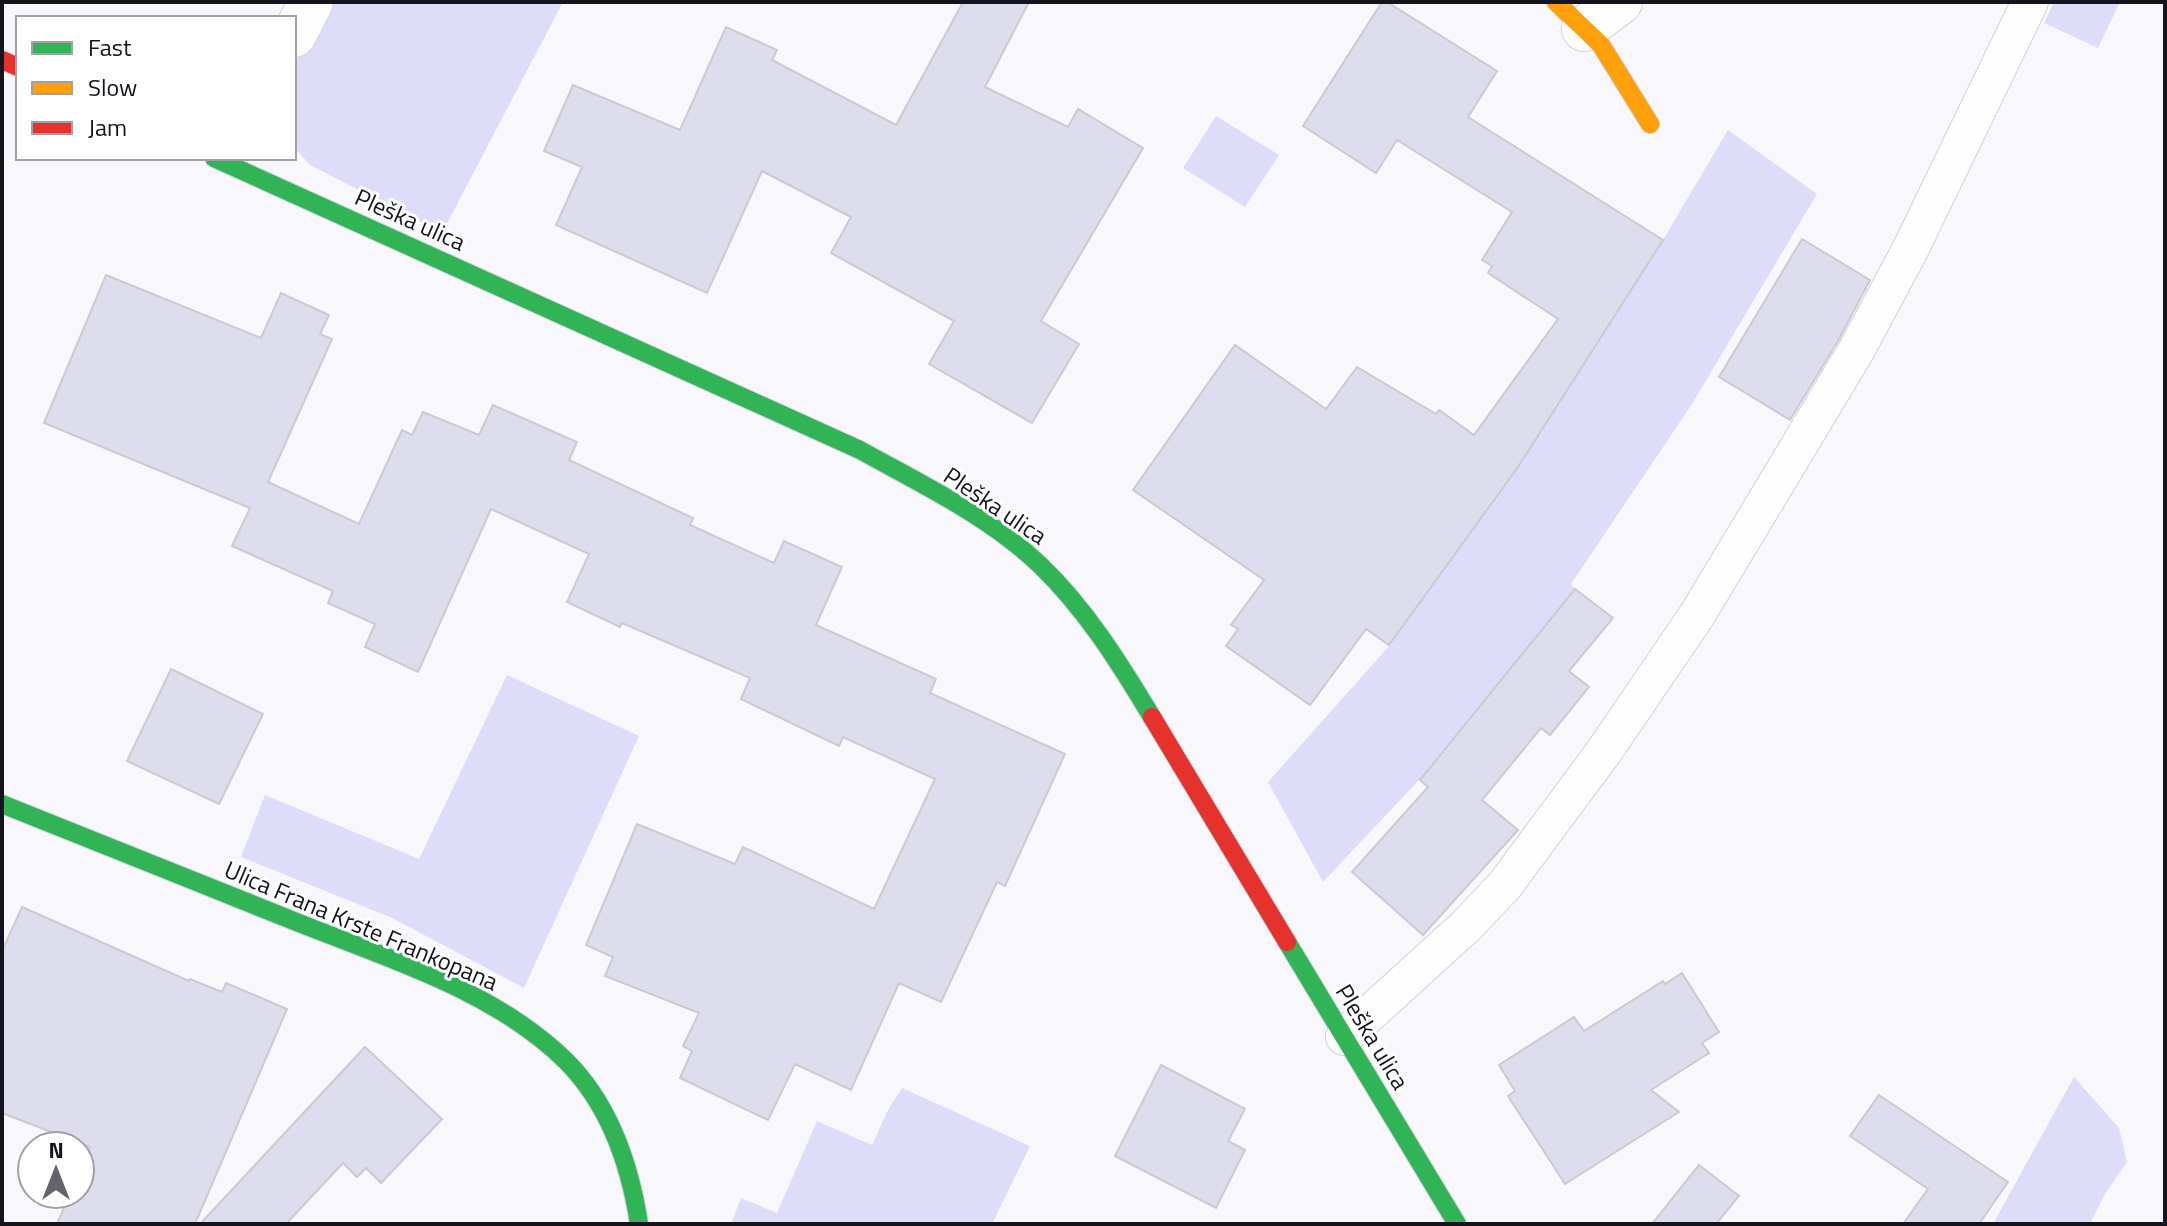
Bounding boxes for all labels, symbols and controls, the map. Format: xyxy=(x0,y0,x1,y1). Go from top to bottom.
legend xyxy=(16,16,296,160)
text: Fast xyxy=(88,29,132,65)
text: Slow xyxy=(88,69,137,105)
text: Jam xyxy=(88,109,127,145)
street label: Pleška ulica xyxy=(349,179,472,259)
street label: Pleška ulica xyxy=(937,457,1054,553)
street label: Ulica Frana Krste Frankopana xyxy=(219,851,504,999)
street label: Pleška ulica xyxy=(1327,977,1419,1096)
north arrow xyxy=(16,1130,96,1210)
text: N xyxy=(48,1133,64,1167)

